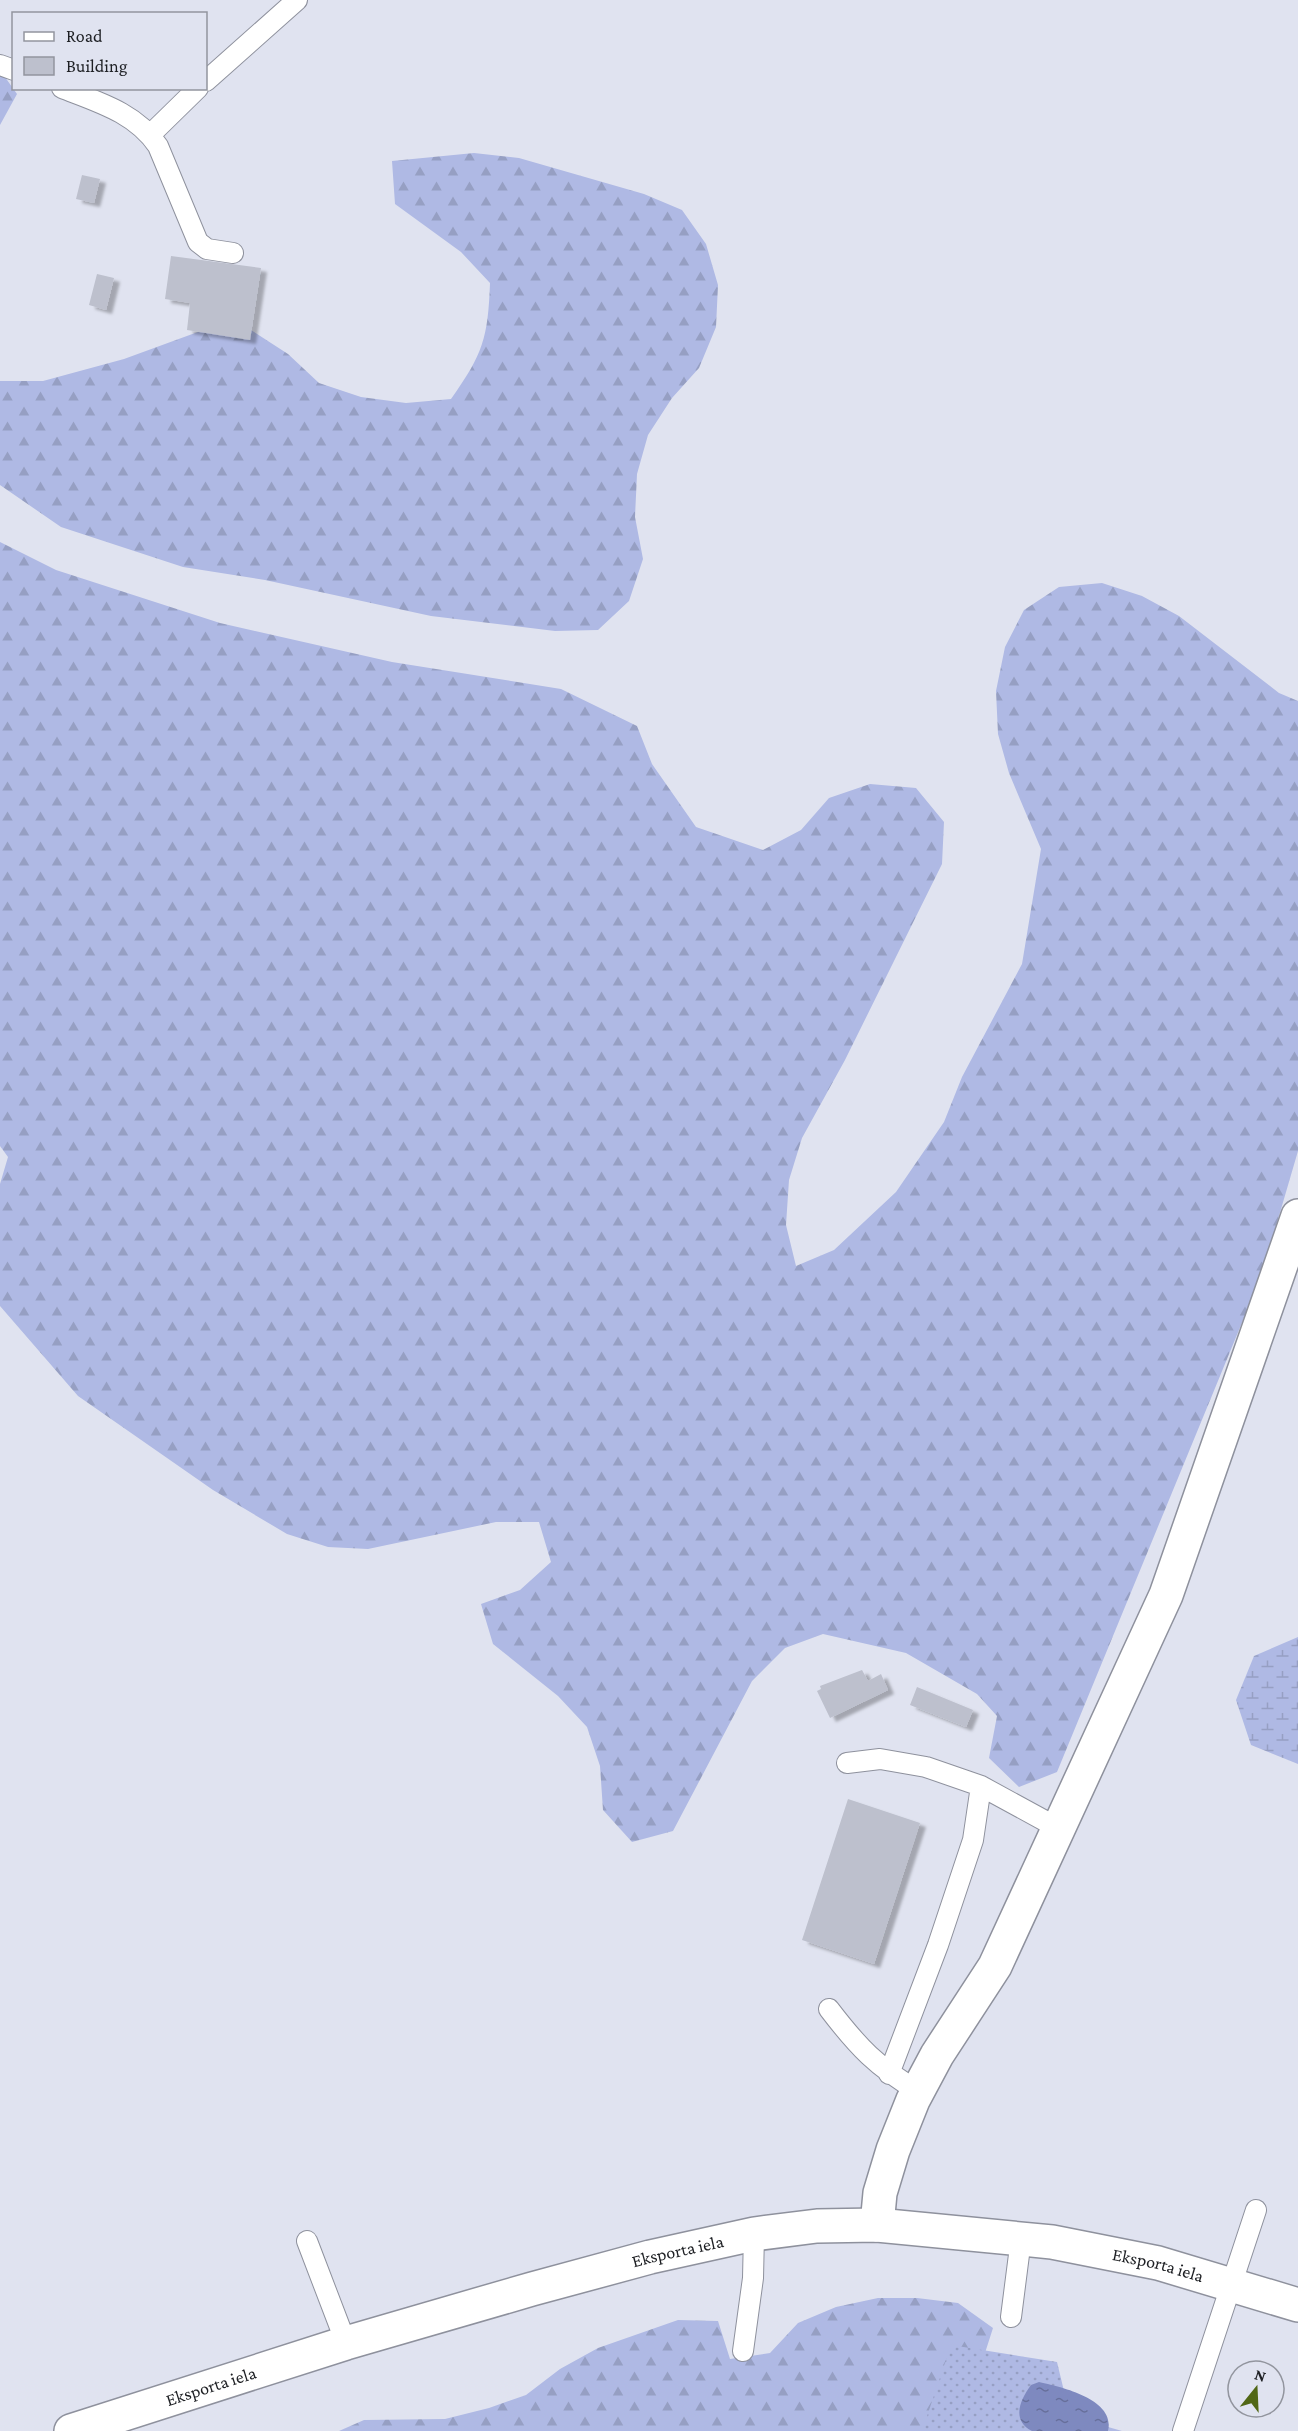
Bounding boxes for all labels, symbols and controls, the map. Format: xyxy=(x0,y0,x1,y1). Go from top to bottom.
legend xyxy=(12,12,207,90)
text: Road xyxy=(66,26,103,46)
text: Building xyxy=(66,56,128,76)
street label: Eksporta iela xyxy=(630,2231,725,2271)
street label: Eksporta iela xyxy=(1111,2244,1206,2286)
north arrow xyxy=(1226,2359,1286,2419)
street label: Eksporta iela xyxy=(163,2362,259,2410)
text: N xyxy=(1253,2365,1268,2385)

